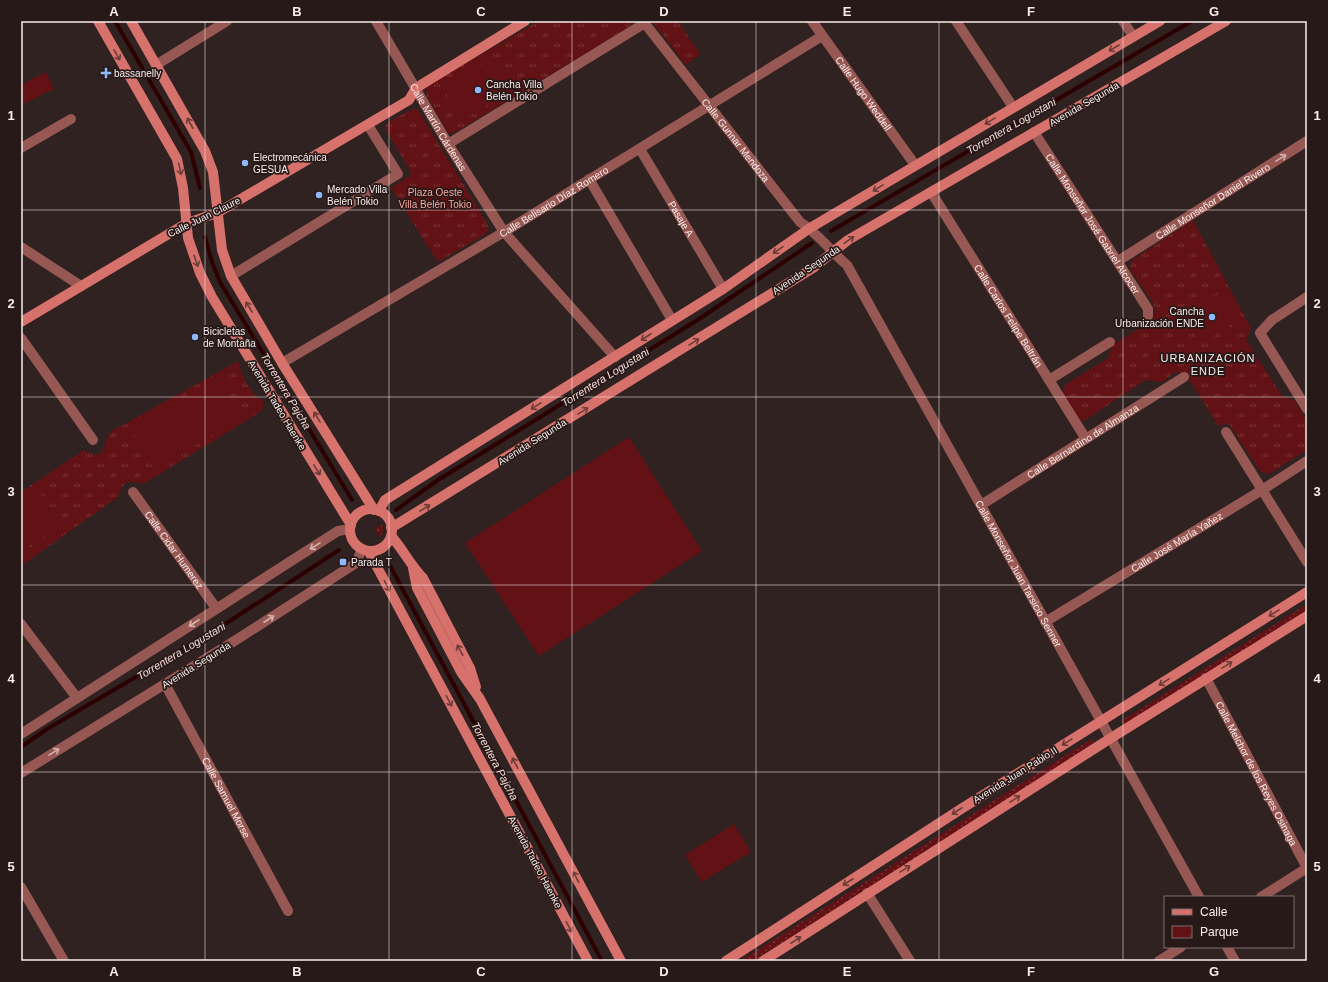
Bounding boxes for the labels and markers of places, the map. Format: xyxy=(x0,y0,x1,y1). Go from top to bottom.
marker: bassanelly xyxy=(101,68,111,78)
place label: bassanelly xyxy=(114,68,161,79)
place label: Cancha Villa Belén Tokio xyxy=(486,79,542,102)
marker: Cancha Villa Belén Tokio xyxy=(473,85,483,95)
place label: Electromecánica GESUA xyxy=(253,152,327,175)
marker: Electromecánica GESUA xyxy=(240,158,250,168)
place label: Mercado Villa Belén Tokio xyxy=(327,184,388,207)
marker: Mercado Villa Belén Tokio xyxy=(314,190,324,200)
place label: Cancha Urbanización ENDE xyxy=(1115,306,1204,329)
marker: Cancha Urbanización ENDE xyxy=(1207,312,1217,322)
place label: Bicicletas de Montaña xyxy=(203,326,256,349)
marker: Bicicletas de Montaña xyxy=(190,332,200,342)
marker: Parada T xyxy=(338,557,348,567)
place label: Parada T xyxy=(351,557,392,568)

